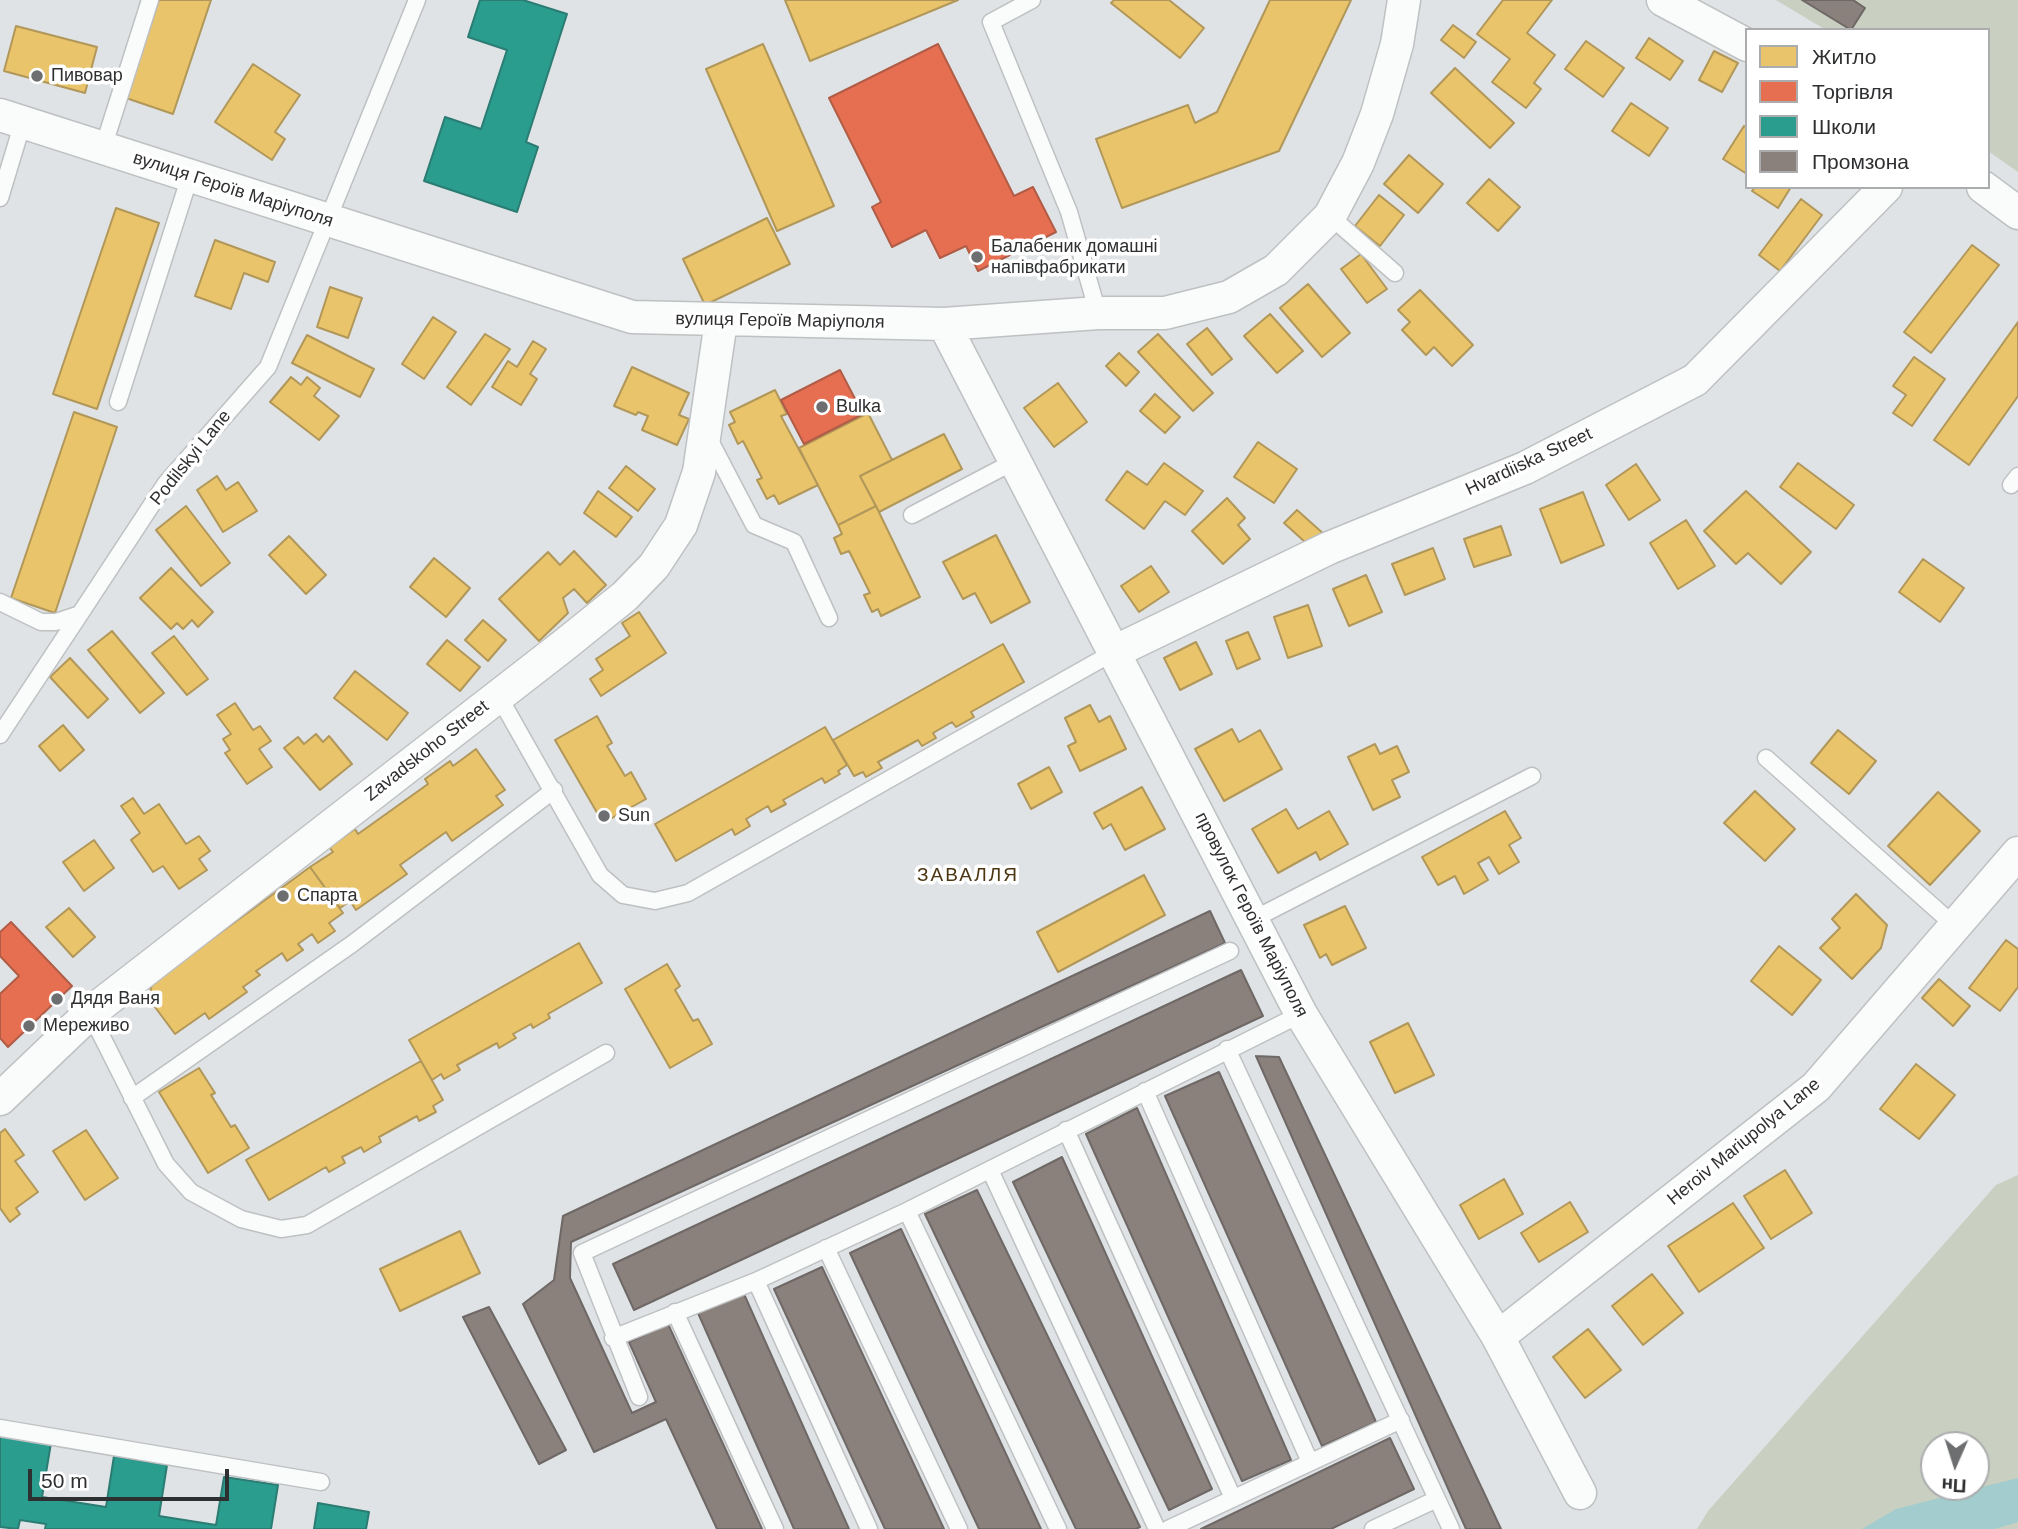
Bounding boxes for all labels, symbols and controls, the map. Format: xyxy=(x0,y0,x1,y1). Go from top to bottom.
legend xyxy=(1745,28,1990,189)
text: Житло xyxy=(1812,45,1876,68)
place label: Пивовар xyxy=(51,65,123,87)
marker: Пивовар xyxy=(29,68,45,84)
text: Торгівля xyxy=(1812,80,1893,103)
text: Школи xyxy=(1812,115,1876,138)
street label: вулиця Героїв Маріуполя xyxy=(130,147,336,233)
text: Промзона xyxy=(1812,150,1909,173)
place label: Балабеник домашні напівфабрикати xyxy=(991,236,1158,278)
marker: Балабеник домашні напівфабрикати xyxy=(969,249,985,265)
street label: вулиця Героїв Маріуполя xyxy=(675,308,885,334)
place label: Bulka xyxy=(836,396,881,418)
marker: Bulka xyxy=(814,399,830,415)
street label: Podilskyi Lane xyxy=(146,406,236,510)
street label: Hvardiiska Street xyxy=(1462,423,1596,501)
street label: Zavadskoho Street xyxy=(361,696,493,806)
place label: Sun xyxy=(618,805,650,827)
marker: Sun xyxy=(596,808,612,824)
street label: провулок Героїв Маріуполя xyxy=(1190,809,1312,1021)
district label: ЗАВАЛЛЯ xyxy=(918,865,1018,887)
place label: Спарта xyxy=(297,885,357,907)
marker: Спарта xyxy=(275,888,291,904)
place label: Дядя Ваня xyxy=(71,988,160,1010)
marker: Дядя Ваня xyxy=(49,991,65,1007)
place label: Мереживо xyxy=(43,1015,129,1037)
marker: Мереживо xyxy=(21,1018,37,1034)
street label: Heroiv Mariupolya Lane xyxy=(1663,1074,1825,1210)
north arrow xyxy=(1920,1431,1990,1501)
scale bar xyxy=(32,1456,233,1500)
text: 50 m xyxy=(41,1469,88,1492)
text: Пн xyxy=(1941,1474,1967,1497)

